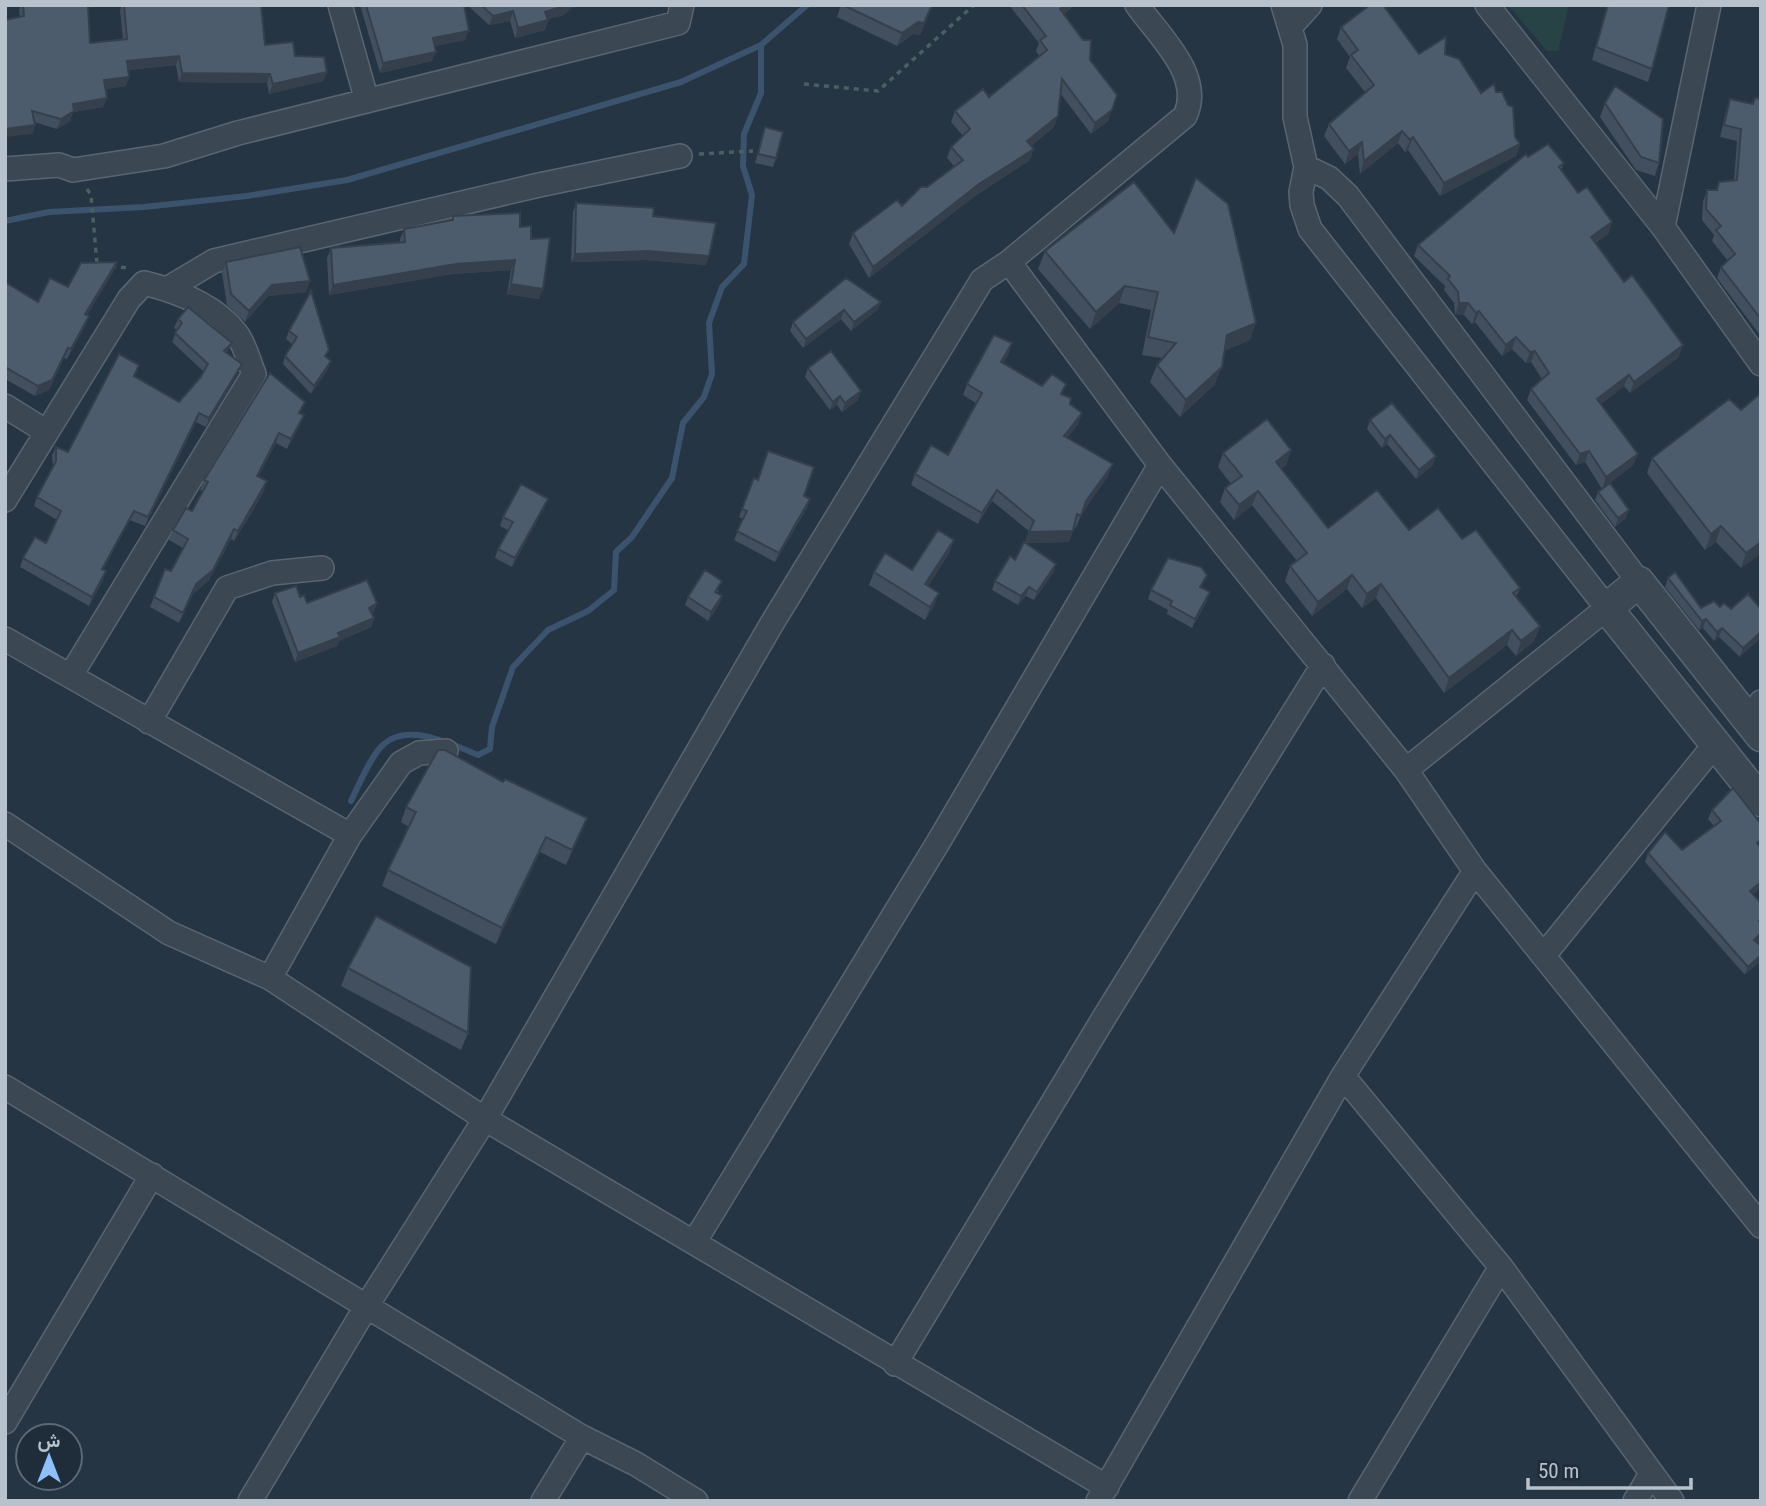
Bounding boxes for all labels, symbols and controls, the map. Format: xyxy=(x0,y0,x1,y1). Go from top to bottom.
north arrow xyxy=(14,1422,84,1492)
text: ش xyxy=(38,1429,61,1452)
scale bar xyxy=(1528,1446,1691,1490)
text: 50 m xyxy=(1538,1459,1579,1483)

